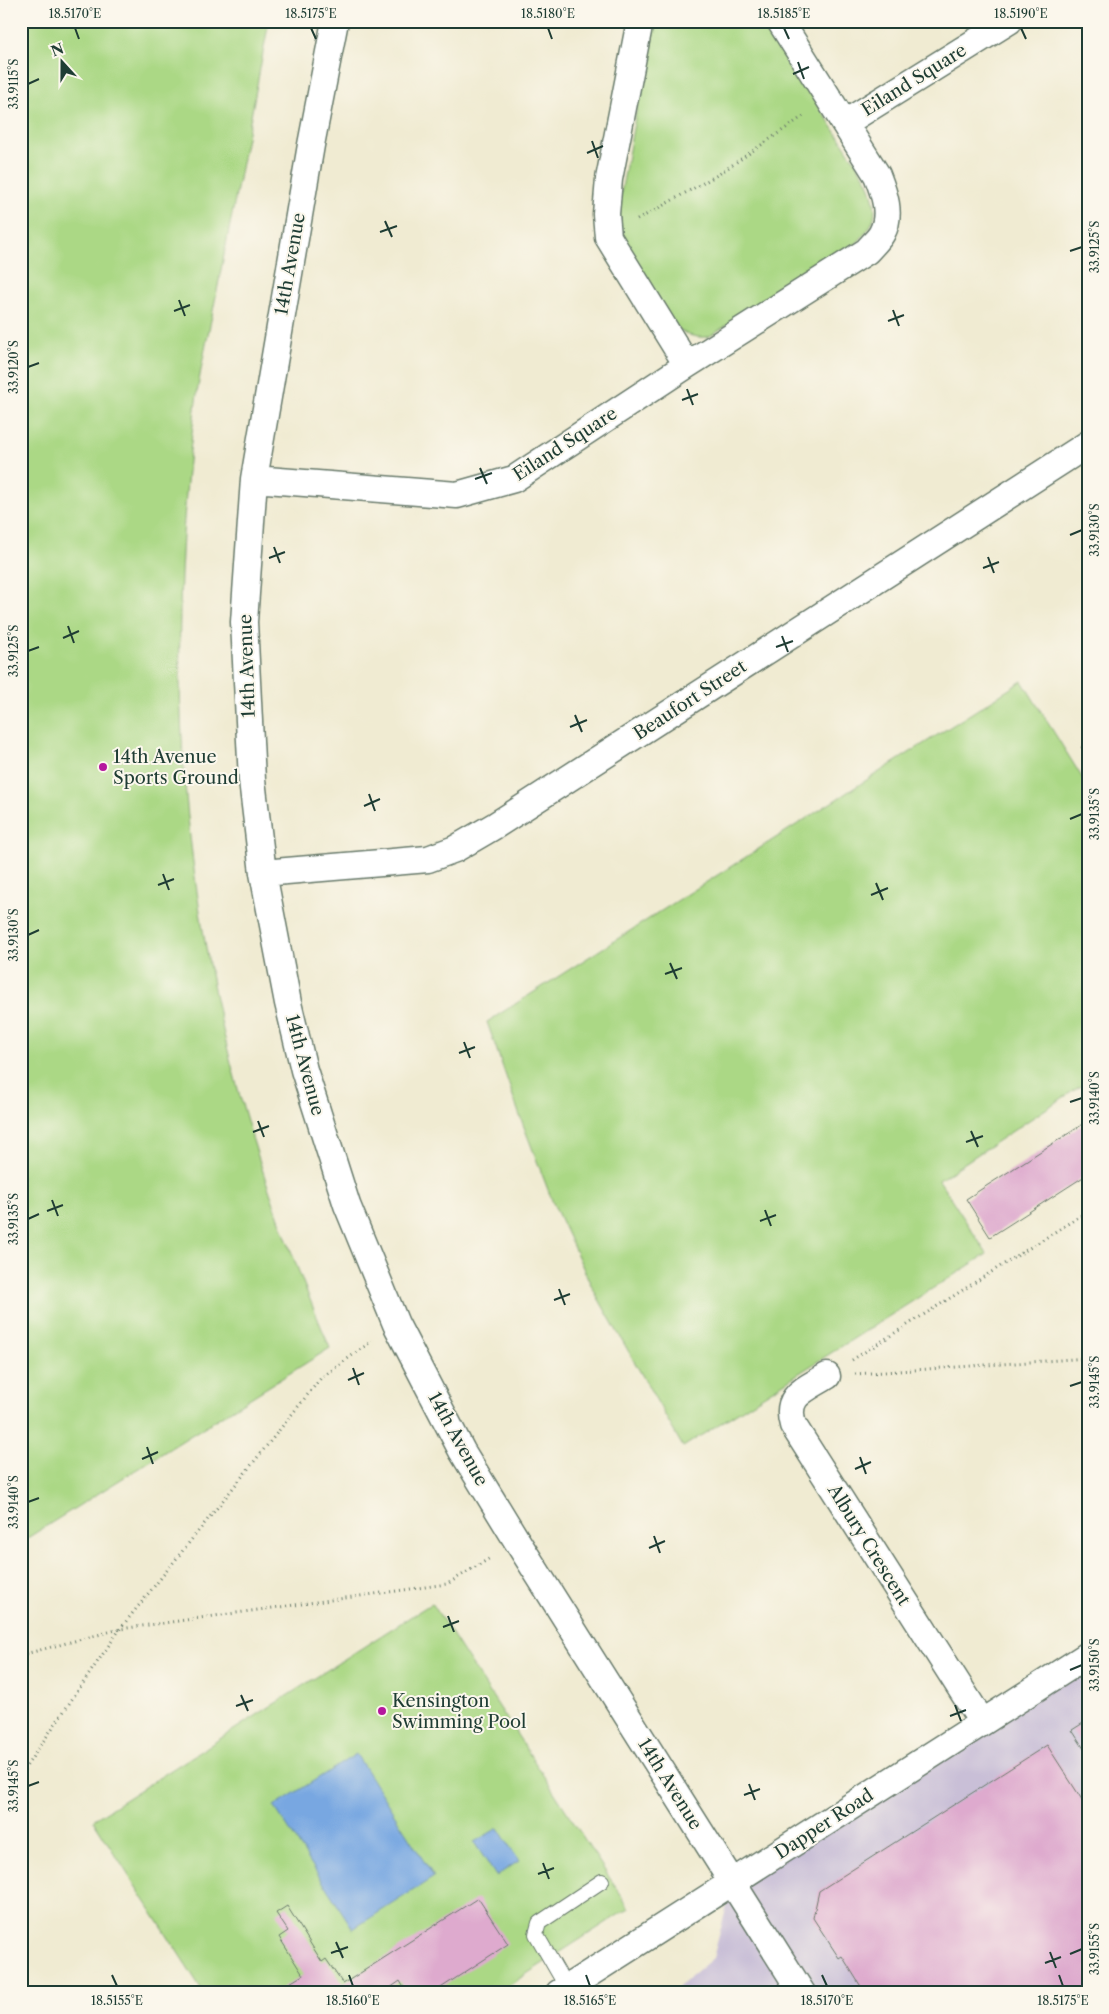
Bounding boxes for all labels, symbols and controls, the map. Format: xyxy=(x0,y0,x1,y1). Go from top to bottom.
text: 18.5170°E xyxy=(49,6,101,21)
text: 18.5175°E xyxy=(285,6,337,21)
text: 18.5180°E xyxy=(521,6,575,21)
text: 18.5185°E xyxy=(758,6,810,21)
text: 18.5190°E xyxy=(994,6,1048,21)
north arrow xyxy=(38,38,88,88)
text: N xyxy=(48,39,66,60)
street label: Eiland Square xyxy=(858,39,970,121)
text: 33.9115°S xyxy=(6,59,21,109)
street label: 14th Avenue xyxy=(270,211,310,317)
text: 33.9125°S xyxy=(1087,221,1102,273)
text: 33.9120°S xyxy=(6,340,21,394)
street label: Eiland Square xyxy=(509,402,621,486)
text: 33.9130°S xyxy=(1087,503,1102,557)
street label: 14th Avenue xyxy=(234,614,260,718)
text: 33.9125°S xyxy=(6,625,21,677)
street label: Beaufort Street xyxy=(629,655,751,745)
place label: 14th Avenue Sports Ground xyxy=(113,746,239,789)
marker: 14th Avenue Sports Ground xyxy=(97,761,109,773)
text: 33.9135°S xyxy=(1087,788,1102,840)
text: 33.9130°S xyxy=(6,908,21,962)
street label: 14th Avenue xyxy=(281,1012,329,1118)
text: 33.9140°S xyxy=(1087,1071,1102,1125)
text: 33.9135°S xyxy=(6,1193,21,1245)
text: 33.9145°S xyxy=(1087,1356,1102,1408)
street label: 14th Avenue xyxy=(423,1388,493,1490)
text: 33.9140°S xyxy=(6,1475,21,1529)
street label: Albury Crescent xyxy=(822,1479,915,1610)
text: 33.9150°S xyxy=(1087,1638,1102,1692)
place label: Kensington Swimming Pool xyxy=(392,1690,526,1733)
marker: Kensington Swimming Pool xyxy=(376,1705,388,1717)
street label: 14th Avenue xyxy=(633,1734,707,1834)
text: 33.9145°S xyxy=(6,1760,21,1812)
street label: Dapper Road xyxy=(771,1784,877,1864)
text: 33.9155°S xyxy=(1087,1923,1102,1975)
text: 18.5155°E xyxy=(91,1993,143,2008)
text: 18.5160°E xyxy=(326,1993,380,2008)
text: 18.5165°E xyxy=(564,1993,616,2008)
text: 18.5170°E xyxy=(801,1993,853,2008)
text: 18.5175°E xyxy=(1037,1993,1089,2008)

